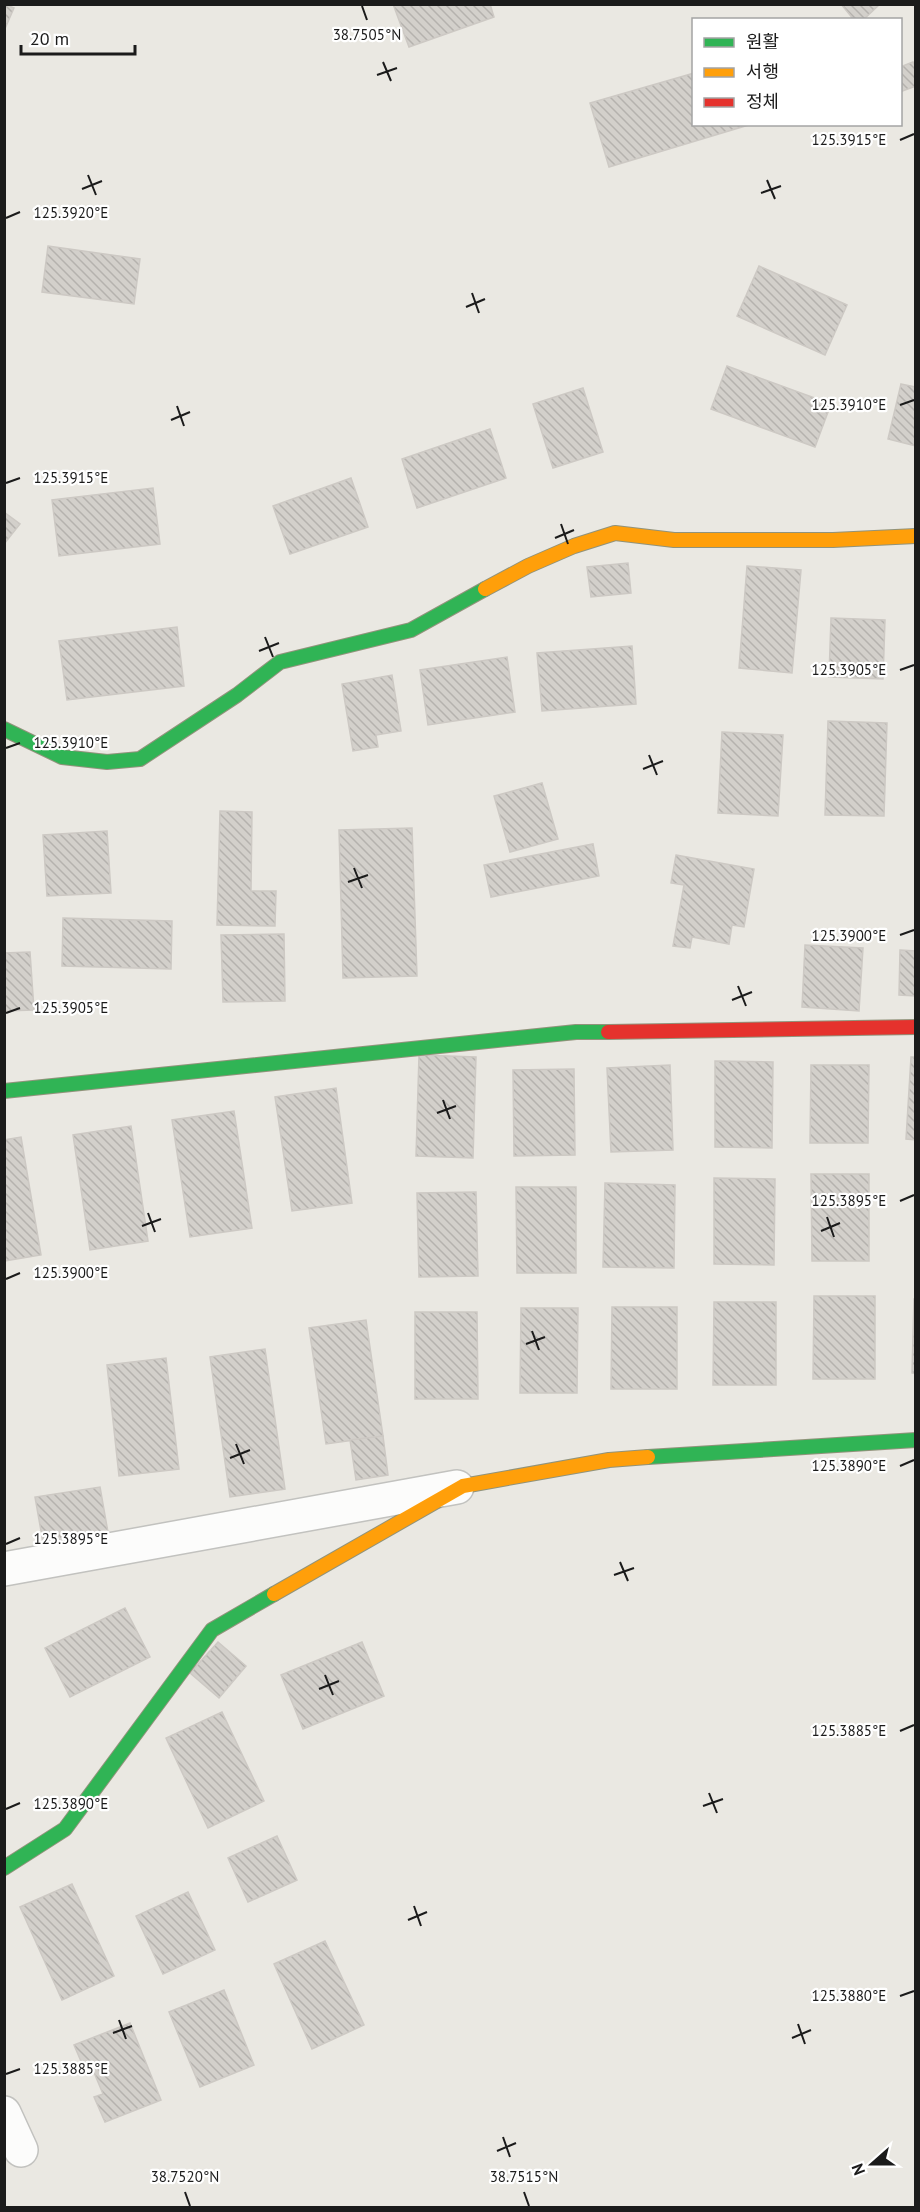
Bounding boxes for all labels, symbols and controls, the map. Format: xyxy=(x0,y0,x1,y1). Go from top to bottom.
scale bar xyxy=(21,18,135,56)
legend xyxy=(692,18,902,126)
text: 38.7505°N xyxy=(333,25,401,44)
text: 20 m xyxy=(30,27,69,50)
text: 원활 xyxy=(746,30,779,53)
text: 서행 xyxy=(746,60,779,83)
text: 정체 xyxy=(746,90,779,113)
text: 125.3915°E xyxy=(812,130,886,149)
text: 125.3920°E xyxy=(34,203,108,222)
text: 125.3910°E xyxy=(812,395,886,414)
text: 125.3915°E xyxy=(34,468,108,487)
text: 125.3905°E xyxy=(812,660,886,679)
text: 125.3910°E xyxy=(34,733,108,752)
text: 125.3900°E xyxy=(812,926,886,945)
text: 125.3905°E xyxy=(34,998,108,1017)
text: 125.3895°E xyxy=(812,1191,886,1210)
text: 125.3900°E xyxy=(34,1263,108,1282)
text: 125.3890°E xyxy=(812,1456,886,1475)
text: 125.3895°E xyxy=(34,1529,108,1548)
text: 125.3885°E xyxy=(812,1721,886,1740)
text: 125.3890°E xyxy=(34,1794,108,1813)
text: 125.3880°E xyxy=(812,1986,886,2005)
text: 125.3885°E xyxy=(34,2059,108,2078)
north arrow xyxy=(842,2134,902,2194)
text: N xyxy=(847,2161,869,2178)
text: 38.7520°N xyxy=(151,2167,219,2186)
text: 38.7515°N xyxy=(490,2167,558,2186)

